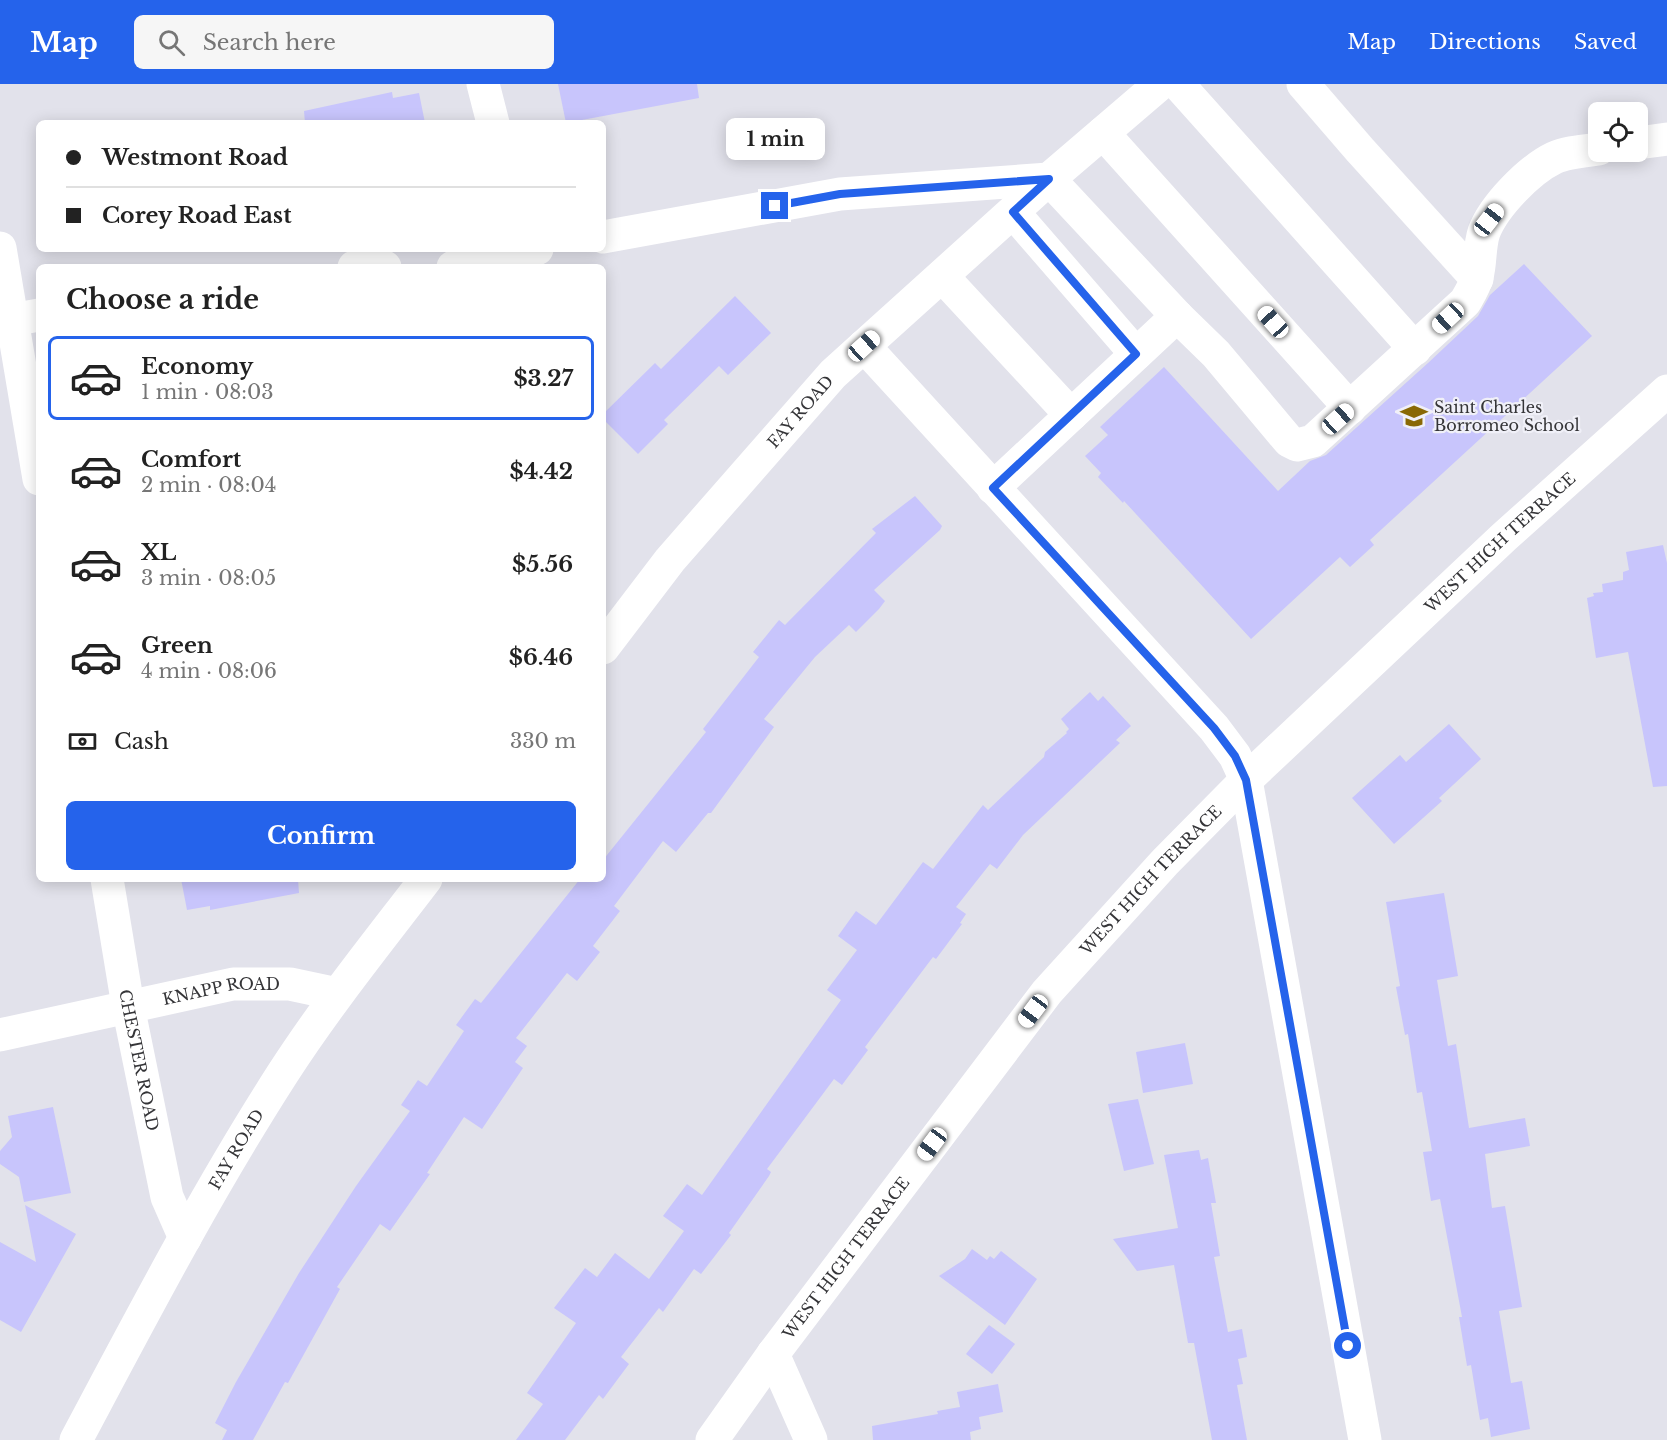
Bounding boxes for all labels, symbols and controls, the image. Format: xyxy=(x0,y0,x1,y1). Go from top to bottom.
search box xyxy=(134,15,554,69)
text: Map xyxy=(30,25,98,60)
icon: search xyxy=(155,26,188,59)
text: Search here xyxy=(203,29,336,56)
text: Map xyxy=(1347,29,1396,55)
text: Directions xyxy=(1429,29,1541,55)
text: Saved xyxy=(1574,29,1637,55)
map controls xyxy=(1588,102,1648,162)
button: locate xyxy=(1588,102,1648,162)
callout: 1 min xyxy=(726,119,824,161)
text: 1 min xyxy=(747,127,804,151)
text: Westmont Road xyxy=(102,144,288,171)
route end xyxy=(761,192,788,219)
car xyxy=(1471,200,1507,240)
text: Corey Road East xyxy=(102,202,292,229)
text: Choose a ride xyxy=(66,283,259,316)
car xyxy=(1429,299,1467,337)
car xyxy=(1254,303,1292,341)
car xyxy=(845,327,883,365)
icon: car xyxy=(69,351,123,405)
text: Economy xyxy=(141,353,253,380)
text: $3.27 xyxy=(513,365,573,392)
street label: FAY ROAD xyxy=(763,371,837,452)
text: 1 min · 08:03 xyxy=(141,380,274,404)
place label: Saint Charles Borromeo School xyxy=(1434,397,1580,435)
car xyxy=(1319,400,1357,438)
school or university icon: Saint Charles Borromeo School xyxy=(1399,401,1429,431)
icon: car xyxy=(69,444,123,498)
text: Comfort xyxy=(141,446,241,473)
text: $4.42 xyxy=(510,458,573,485)
street label: WEST HIGH TERRACE xyxy=(1419,468,1579,617)
text: 2 min · 08:04 xyxy=(141,473,276,497)
icon: car xyxy=(69,537,123,591)
text: XL xyxy=(141,539,176,566)
text: $5.56 xyxy=(512,551,573,578)
text: 3 min · 08:05 xyxy=(141,566,276,590)
icon: car xyxy=(69,630,123,684)
text: Green xyxy=(141,632,213,659)
text: $6.46 xyxy=(509,644,573,671)
text: 4 min · 08:06 xyxy=(141,659,277,683)
icon: cash xyxy=(66,725,99,758)
text: Cash xyxy=(114,728,169,755)
text: 330 m xyxy=(510,729,576,753)
button: Confirm xyxy=(66,801,576,870)
street label: WEST HIGH TERRACE xyxy=(1075,801,1226,960)
street label: KNAPP ROAD xyxy=(161,973,280,1009)
street label: CHESTER ROAD xyxy=(115,988,163,1133)
car xyxy=(1015,991,1051,1031)
street label: FAY ROAD xyxy=(204,1105,268,1193)
car xyxy=(914,1124,950,1164)
street label: WEST HIGH TERRACE xyxy=(777,1173,913,1344)
route start xyxy=(1334,1332,1361,1359)

